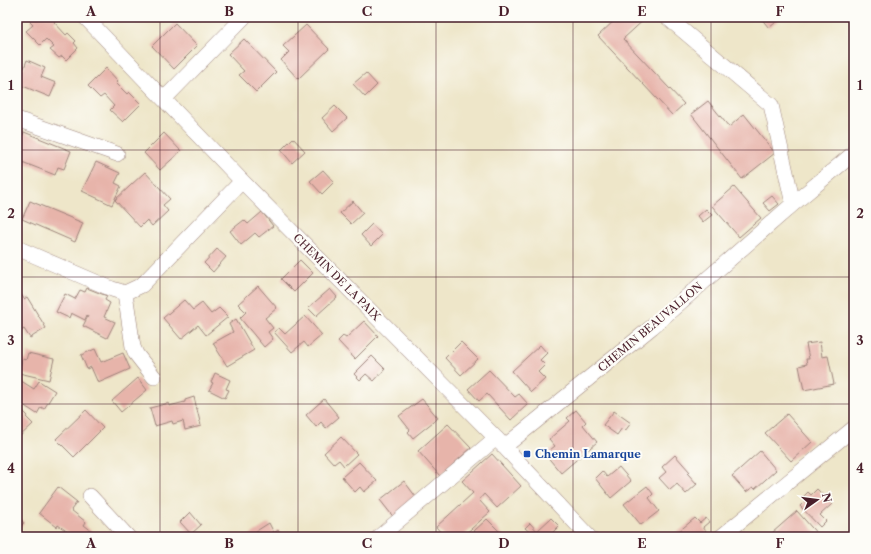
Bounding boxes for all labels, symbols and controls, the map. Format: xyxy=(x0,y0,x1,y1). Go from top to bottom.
text: A xyxy=(85,3,97,19)
text: B xyxy=(224,3,234,19)
text: C xyxy=(362,3,372,19)
text: D xyxy=(498,3,510,19)
text: E xyxy=(637,3,647,19)
text: F xyxy=(776,3,785,19)
text: 1 xyxy=(8,77,14,93)
text: 1 xyxy=(857,77,863,93)
text: 2 xyxy=(7,205,15,221)
text: 2 xyxy=(856,205,864,221)
street label: CHEMIN DE LA PAIX xyxy=(290,230,384,324)
street label: CHEMIN BEAUVALLON xyxy=(595,279,705,375)
text: 3 xyxy=(7,332,15,348)
text: 3 xyxy=(856,332,864,348)
place label: Chemin Lamarque xyxy=(535,447,641,461)
marker: Chemin Lamarque xyxy=(522,449,532,459)
text: 4 xyxy=(7,460,15,476)
text: 4 xyxy=(856,460,864,476)
north arrow xyxy=(797,480,837,520)
text: N xyxy=(819,491,835,504)
text: A xyxy=(85,535,97,551)
text: B xyxy=(224,535,234,551)
text: C xyxy=(362,535,372,551)
text: D xyxy=(498,535,510,551)
text: E xyxy=(637,535,647,551)
text: F xyxy=(776,535,785,551)

